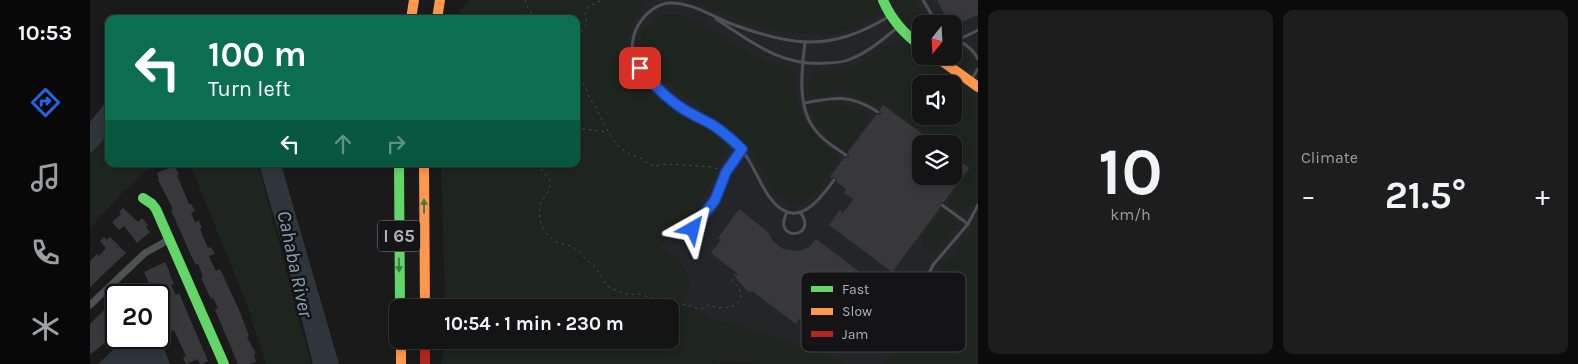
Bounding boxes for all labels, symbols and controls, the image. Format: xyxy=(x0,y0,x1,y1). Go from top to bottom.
north arrow xyxy=(912,15,962,65)
map controls xyxy=(912,15,962,185)
text: 10:53 xyxy=(18,20,72,46)
text: 100 m xyxy=(208,34,307,75)
icon: left xyxy=(125,35,190,100)
pin xyxy=(619,47,661,89)
icon: arrive xyxy=(626,54,654,82)
button: sound xyxy=(912,75,962,125)
text: Turn left xyxy=(208,76,291,102)
icon: directions xyxy=(28,85,63,120)
icon: left xyxy=(276,130,304,158)
icon: ahead xyxy=(329,130,357,158)
icon: right xyxy=(382,130,410,158)
text: 10 xyxy=(1098,134,1163,210)
button: layers xyxy=(912,135,962,185)
text: Climate xyxy=(1301,148,1358,167)
icon: music xyxy=(28,160,63,195)
text: 21.5° xyxy=(1385,173,1466,218)
text: − xyxy=(1301,179,1316,212)
text: + xyxy=(1535,179,1550,212)
one-way arrow xyxy=(420,198,428,214)
position arrow xyxy=(666,202,718,254)
text: km/h xyxy=(1110,205,1151,224)
water label: Cahaba River xyxy=(272,209,318,321)
road number: I 65 xyxy=(378,220,420,252)
icon: phone xyxy=(28,235,63,270)
one-way arrow xyxy=(396,257,404,273)
legend xyxy=(801,272,966,352)
text: Fast xyxy=(842,281,869,298)
speed limit sign: 20 xyxy=(105,284,170,349)
text: Slow xyxy=(842,303,872,320)
icon: climate xyxy=(28,309,63,344)
text: 10:54 · 1 min · 230 m xyxy=(444,313,624,335)
text: Jam xyxy=(842,326,868,343)

